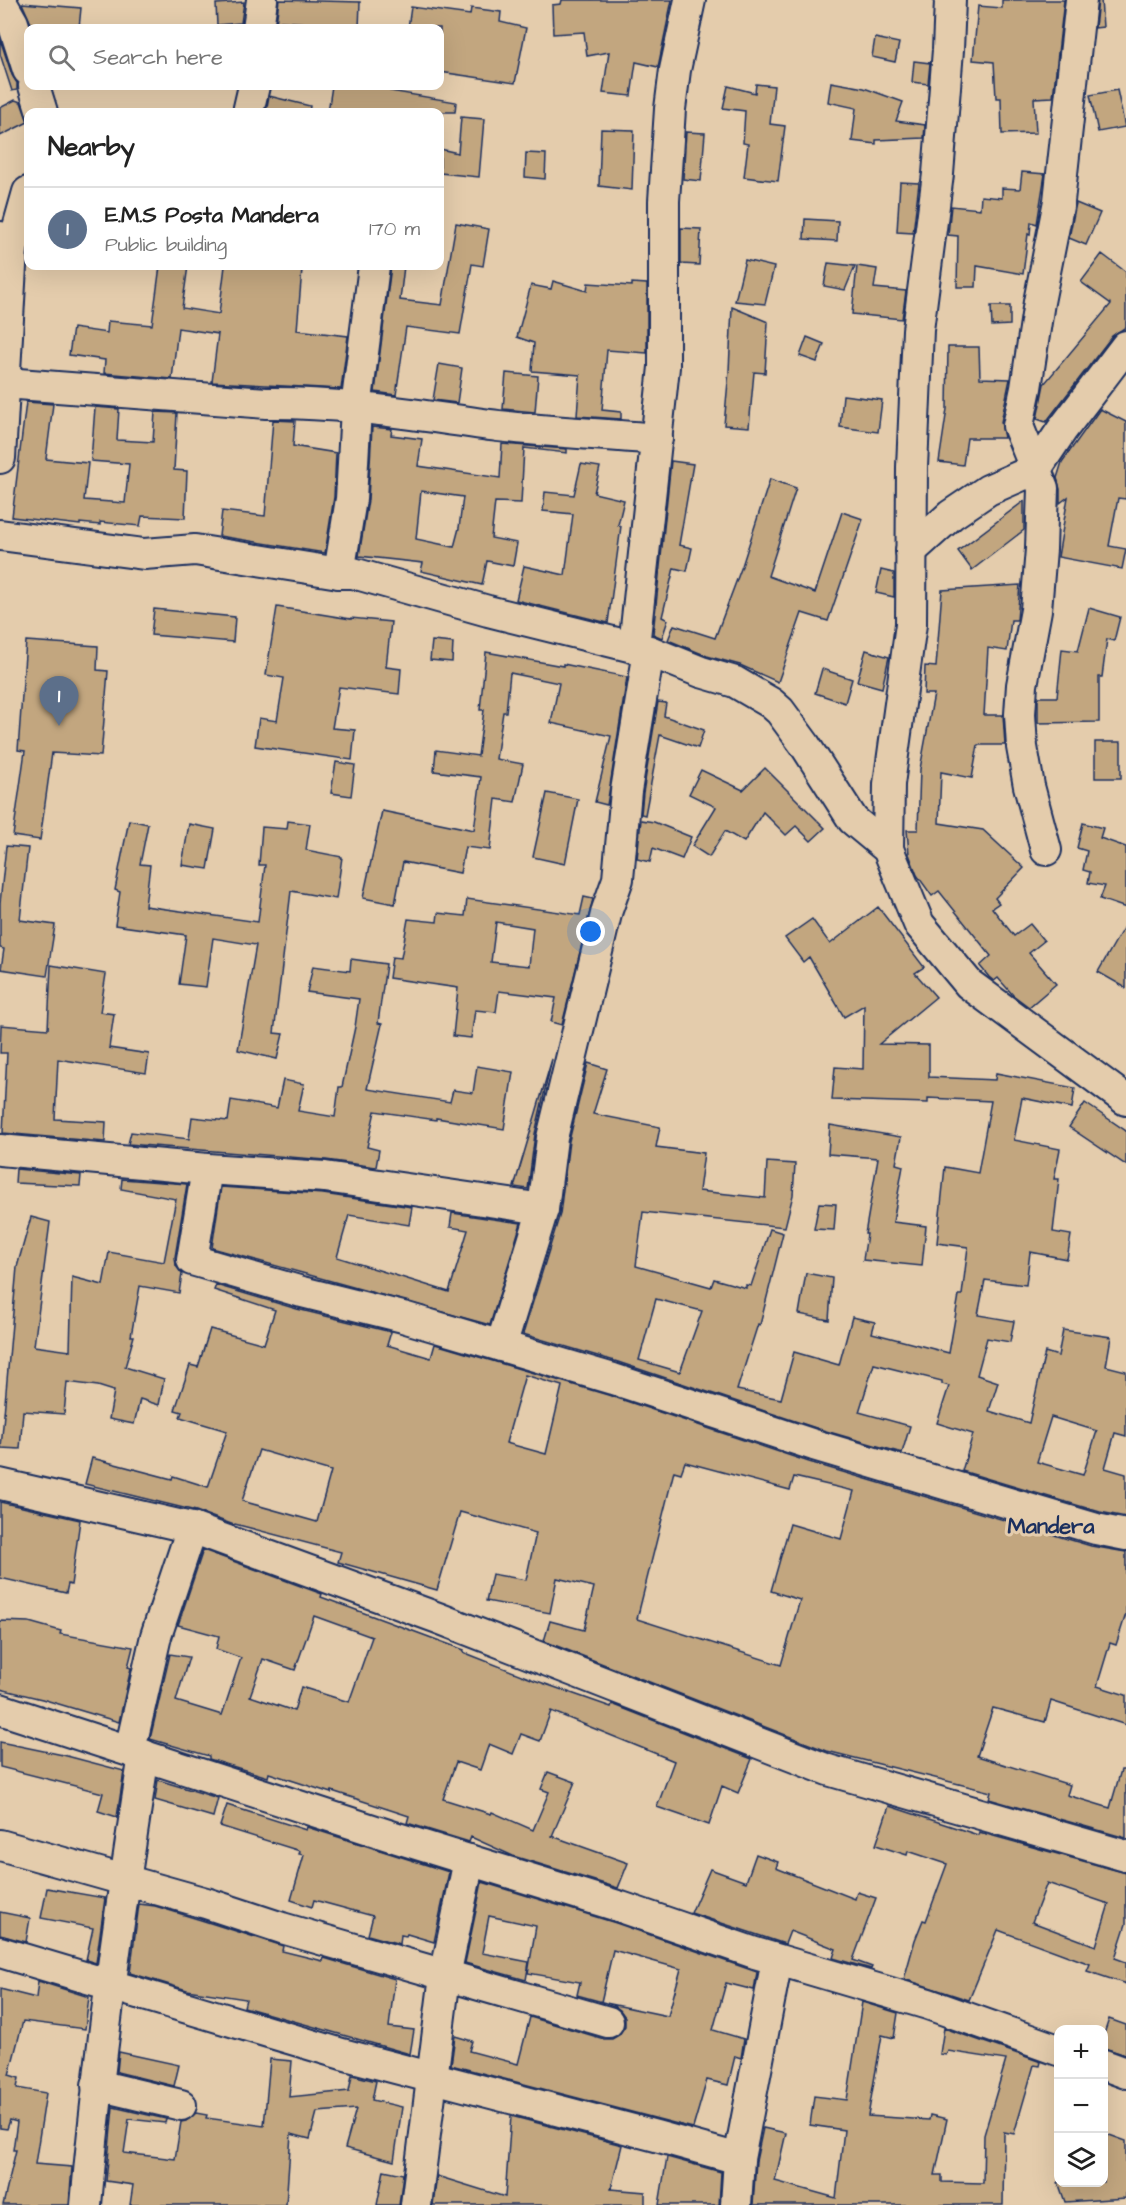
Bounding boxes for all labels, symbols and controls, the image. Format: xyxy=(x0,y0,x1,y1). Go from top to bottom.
search box xyxy=(24,24,444,90)
icon: search xyxy=(45,41,78,74)
text: Search here xyxy=(93,42,223,73)
text: Nearby xyxy=(48,129,135,165)
text: E.M.S Posta Mandera xyxy=(105,200,319,231)
text: 1 xyxy=(66,215,69,243)
text: 170 m xyxy=(369,215,420,243)
text: Public building xyxy=(105,231,227,259)
pin: 1 xyxy=(40,676,78,726)
your location xyxy=(576,917,605,946)
district label: Mandera xyxy=(1008,1511,1095,1542)
map controls xyxy=(1054,2025,1108,2187)
button: + xyxy=(1054,2025,1108,2079)
button: − xyxy=(1054,2079,1108,2133)
button: layers xyxy=(1054,2133,1108,2187)

